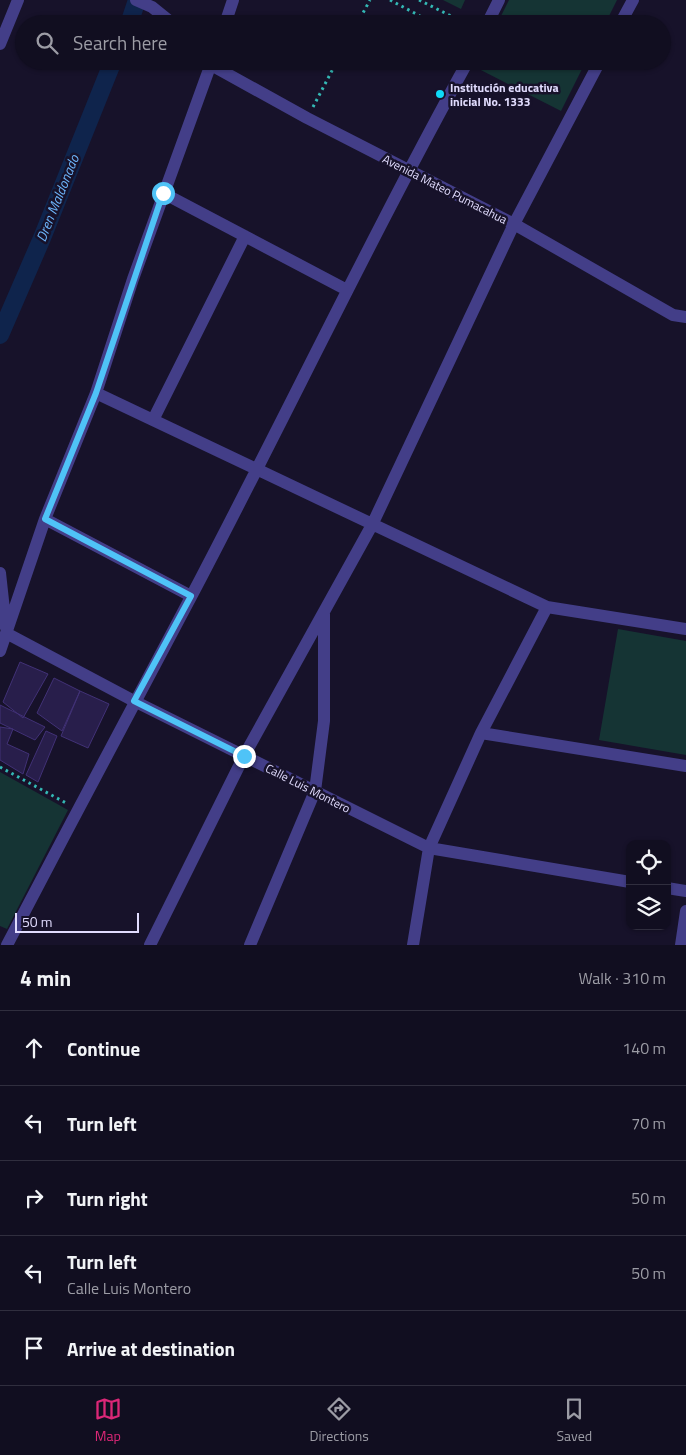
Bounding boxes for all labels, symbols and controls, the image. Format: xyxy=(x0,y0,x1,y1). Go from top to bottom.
search box xyxy=(15,15,671,70)
text: Search here xyxy=(73,28,167,57)
icon: search xyxy=(33,29,61,57)
place label: Institución educativa inicial No. 1333 xyxy=(450,78,559,111)
marker: Institución educativa inicial No. 1333 xyxy=(434,88,446,100)
street label: Avenida Mateo Pumacahua xyxy=(379,149,511,229)
water label: Dren Maldonado xyxy=(30,150,84,245)
route start xyxy=(152,182,175,205)
route end xyxy=(233,745,256,768)
street label: Calle Luis Montero xyxy=(262,758,354,818)
map controls xyxy=(626,840,671,930)
button: locate xyxy=(626,840,671,885)
button: layers xyxy=(626,885,671,930)
scale bar xyxy=(15,910,139,933)
text: 50 m xyxy=(22,911,52,932)
text: 4 min xyxy=(20,962,71,994)
text: Walk · 310 m xyxy=(578,966,666,990)
icon: ahead xyxy=(20,1034,48,1062)
text: Continue xyxy=(67,1034,140,1063)
text: 140 m xyxy=(622,1036,666,1060)
icon: left xyxy=(20,1109,48,1137)
text: Turn left xyxy=(67,1109,137,1138)
text: 70 m xyxy=(631,1111,666,1135)
icon: right xyxy=(20,1184,48,1212)
text: Turn right xyxy=(67,1184,148,1213)
text: 50 m xyxy=(631,1186,666,1210)
text: Turn left xyxy=(67,1247,137,1276)
icon: left xyxy=(20,1259,48,1287)
text: 50 m xyxy=(631,1261,666,1285)
text: Calle Luis Montero xyxy=(67,1276,191,1300)
icon: arrive xyxy=(20,1334,48,1362)
text: Arrive at destination xyxy=(67,1334,235,1363)
tab: Map xyxy=(94,1395,122,1446)
tab: Directions xyxy=(309,1395,369,1446)
tab: Saved xyxy=(557,1395,592,1446)

